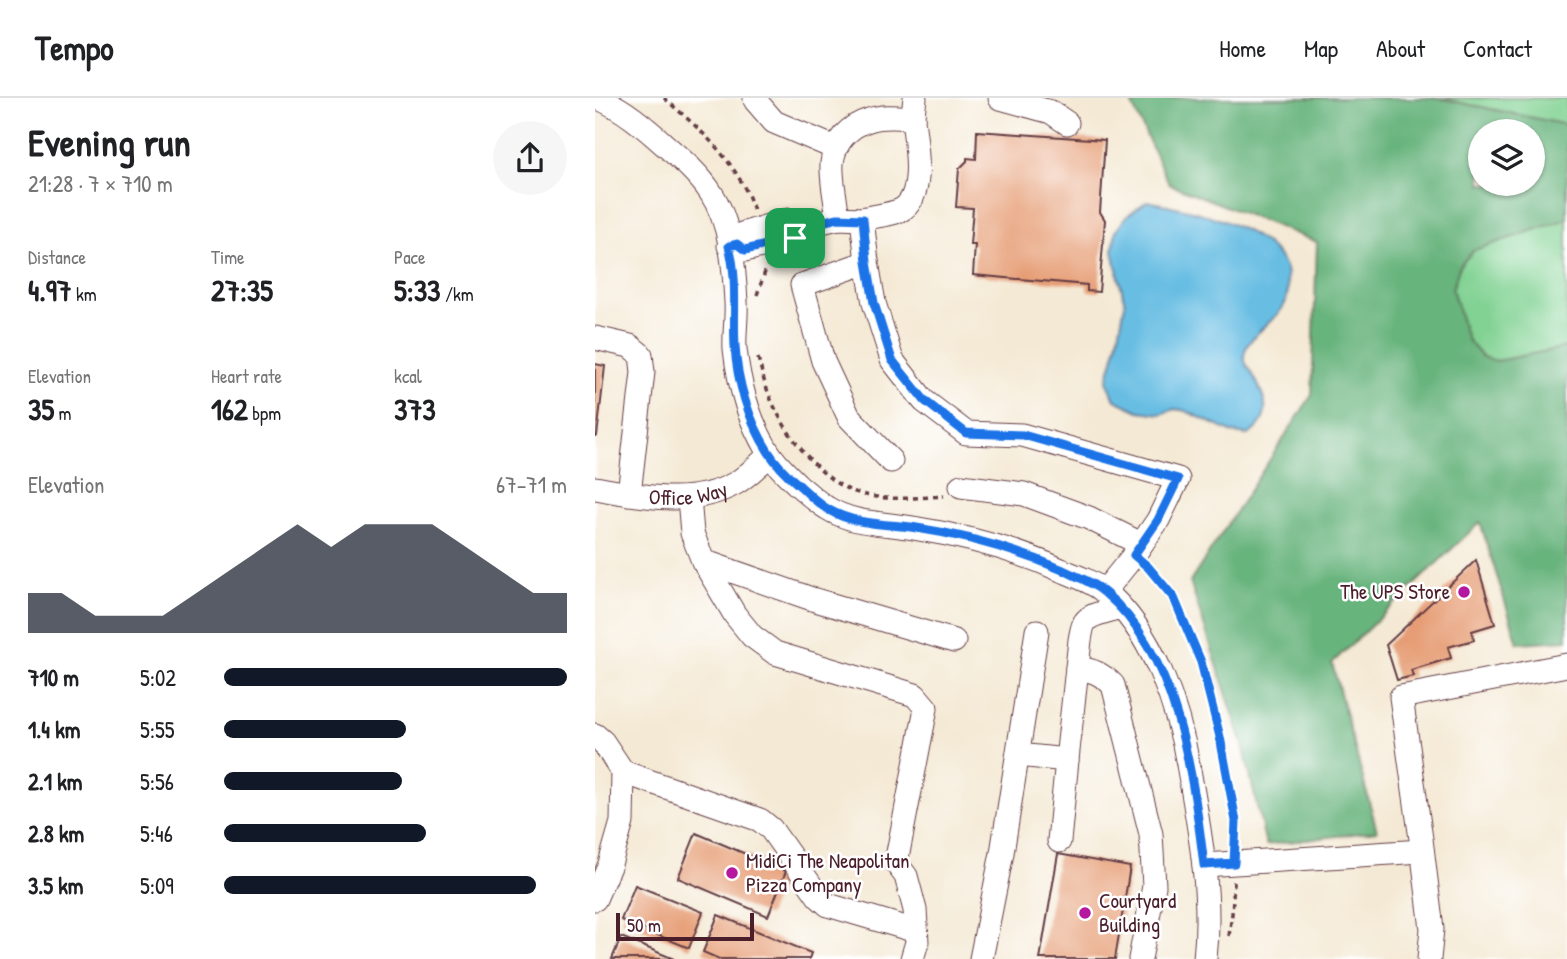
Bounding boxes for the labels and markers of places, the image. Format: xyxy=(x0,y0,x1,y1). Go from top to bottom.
pin xyxy=(765,208,825,268)
place label: The UPS Store xyxy=(1340,577,1450,606)
marker: The UPS Store xyxy=(1456,584,1472,600)
place label: MidiCi The Neapolitan Pizza Company xyxy=(746,846,909,899)
marker: MidiCi The Neapolitan Pizza Company xyxy=(724,865,740,881)
place label: Courtyard Building xyxy=(1099,886,1176,939)
marker: Courtyard Building xyxy=(1077,905,1093,921)

